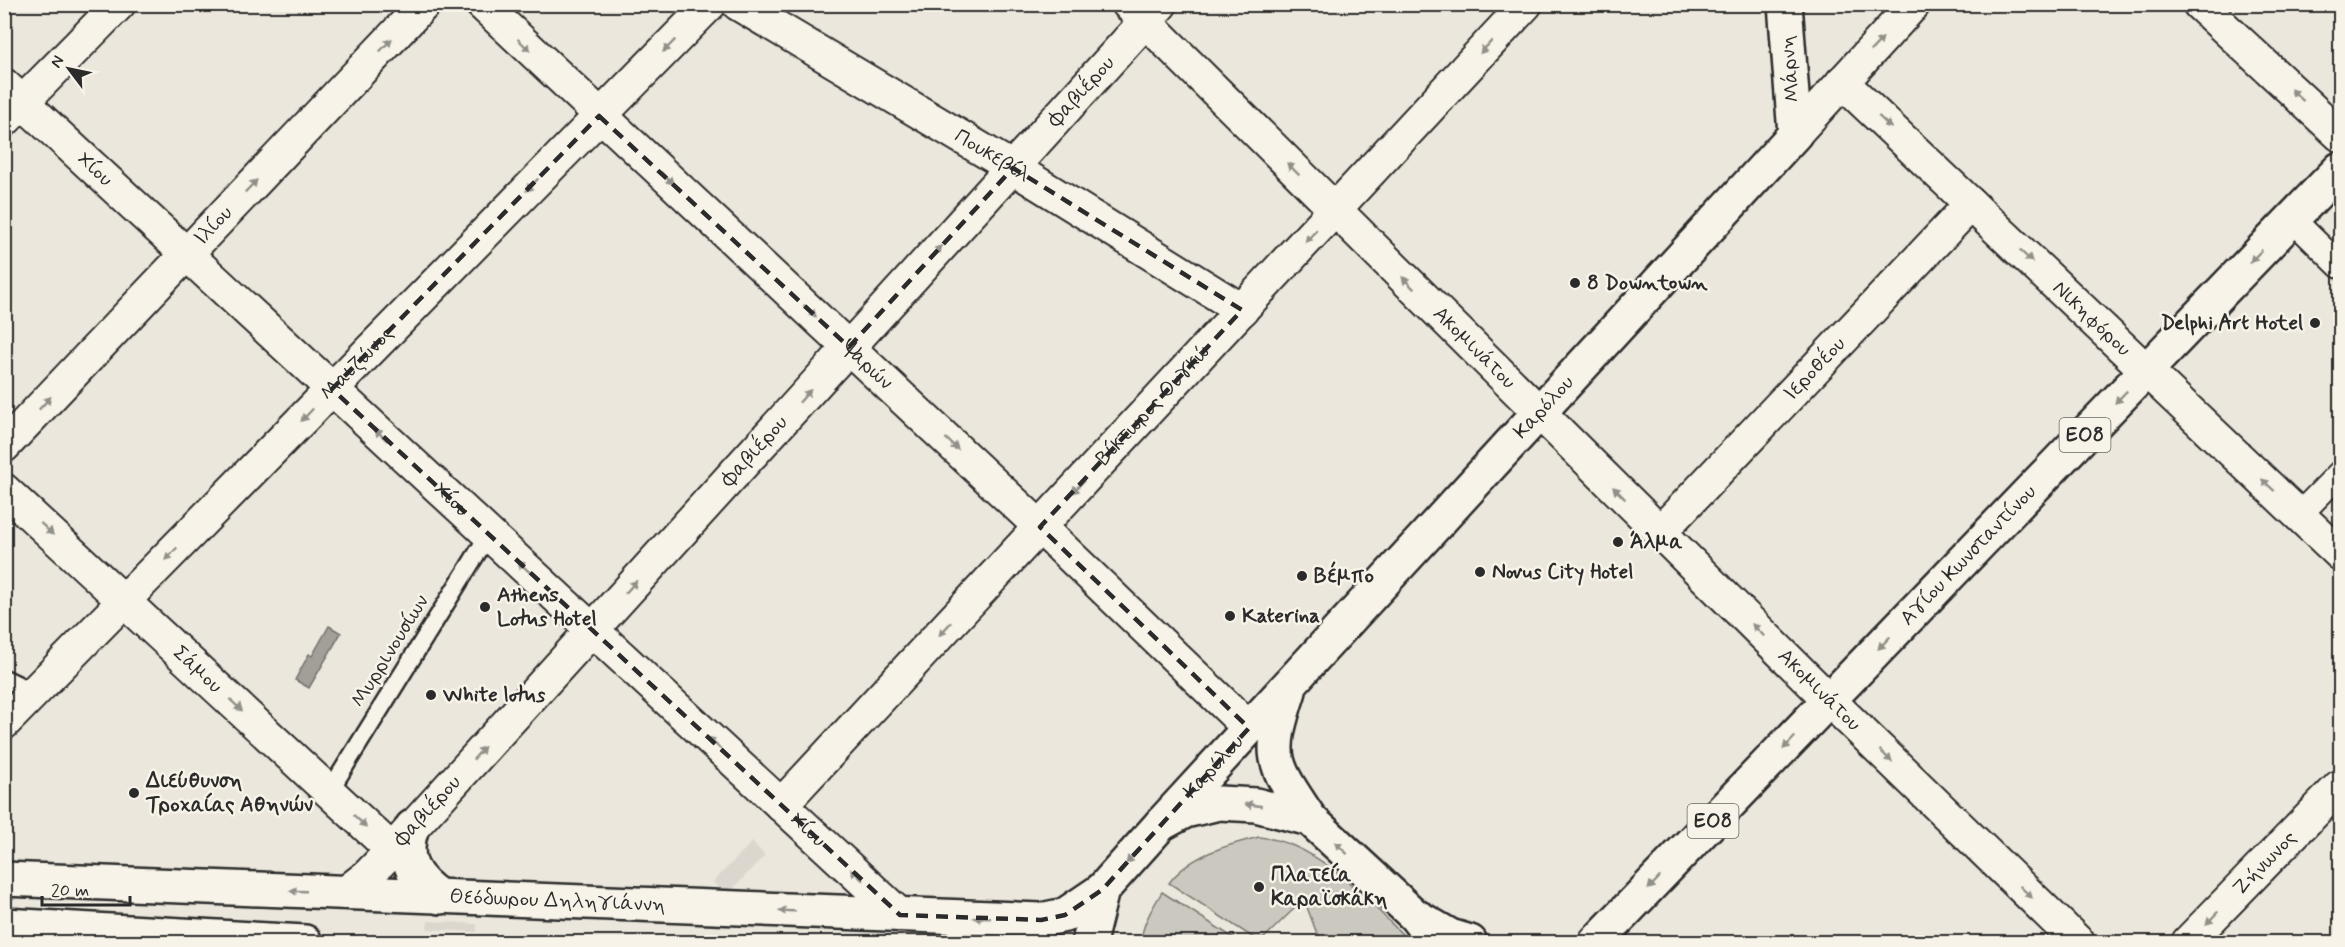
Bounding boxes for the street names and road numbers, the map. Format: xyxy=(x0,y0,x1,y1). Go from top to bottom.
street label: Μάρνη xyxy=(1773,34,1807,104)
street label: Φαβιέρου xyxy=(1041,50,1121,134)
street label: Πουκεβίλ xyxy=(949,122,1036,189)
street label: Χίου xyxy=(71,145,119,193)
street label: Ιλίου xyxy=(188,200,239,252)
street label: Νικηφόρου xyxy=(2046,275,2137,363)
street label: Ακομινάτου xyxy=(1426,300,1522,395)
street label: Μαιζώνος xyxy=(314,320,400,407)
street label: Ιεροθέου xyxy=(1778,331,1852,407)
street label: Ψαρών xyxy=(835,333,899,396)
street label: Βίκτωρος Ουγκώ xyxy=(1090,339,1216,472)
street label: Καρόλου xyxy=(1507,369,1581,445)
street label: Φαβιέρου xyxy=(714,409,794,494)
road number: ΕΟ8 xyxy=(2060,418,2110,452)
street label: Χίου xyxy=(427,476,476,523)
street label: Αγίου Κωνσταντίνου xyxy=(1894,478,2043,632)
street label: Μυρρινουσίων xyxy=(344,589,436,713)
street label: Σάμου xyxy=(167,639,229,700)
street label: Ακομινάτου xyxy=(1771,643,1867,738)
street label: Καρόλου xyxy=(1177,729,1250,805)
street label: Φαβιέρου xyxy=(387,769,467,853)
road number: ΕΟ8 xyxy=(1688,804,1738,838)
street label: Χίου xyxy=(784,806,832,854)
street label: Ζήνωνος xyxy=(2227,824,2303,902)
street label: Θεόδωρου Δηληγιάννη xyxy=(449,883,666,919)

